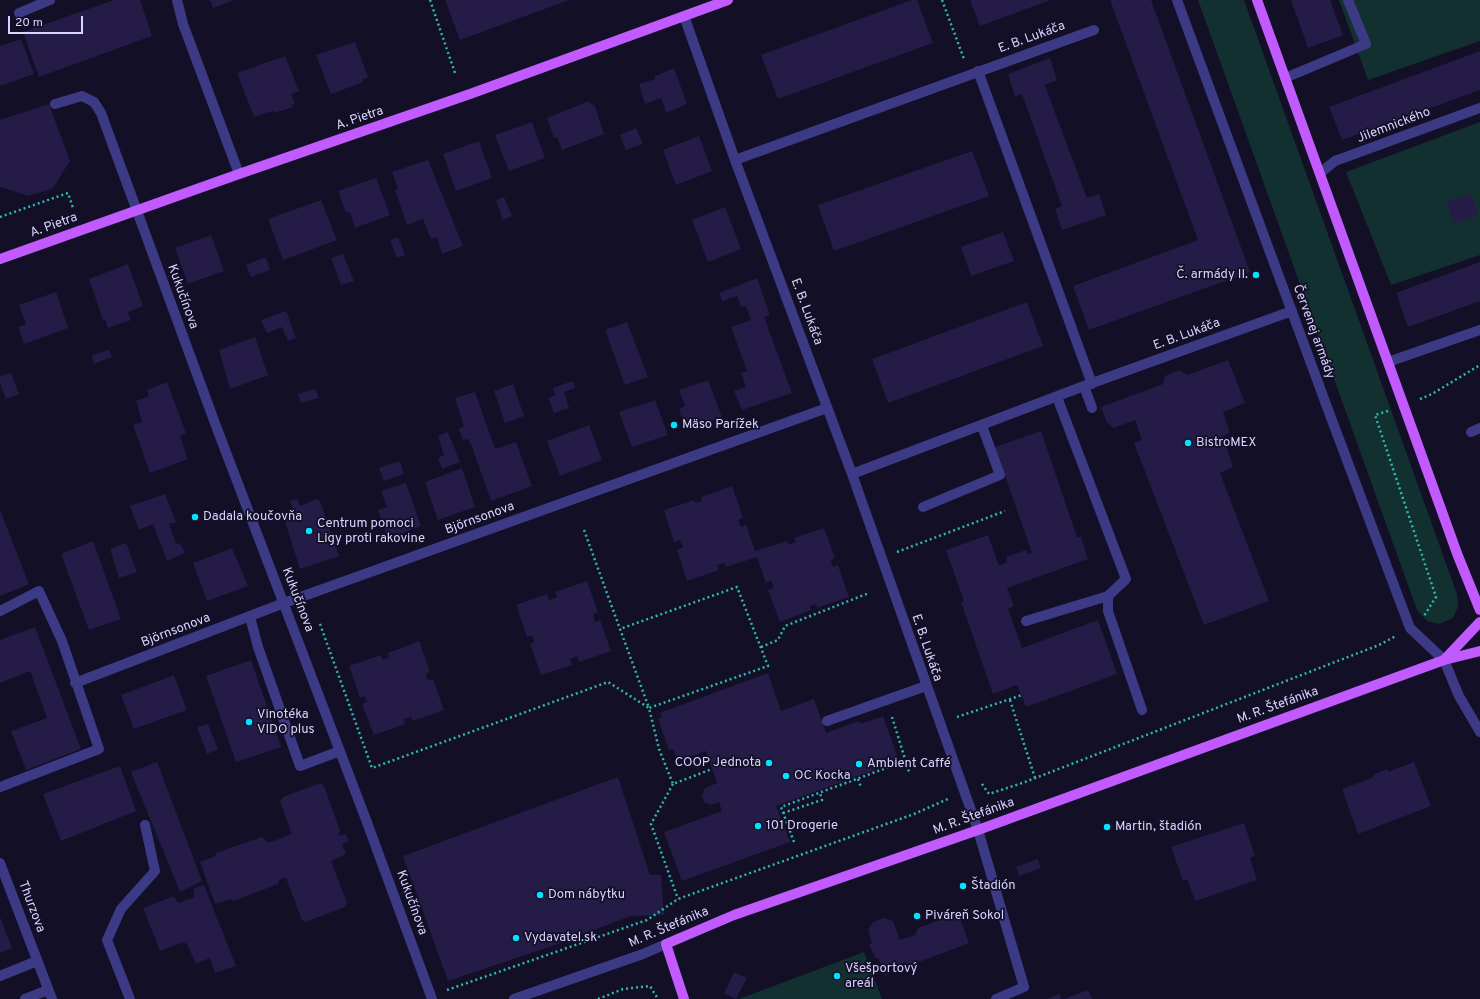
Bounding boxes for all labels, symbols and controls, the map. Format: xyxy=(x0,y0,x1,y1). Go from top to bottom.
scale bar xyxy=(10,8,85,34)
text: 20 m xyxy=(15,15,43,31)
street label: E. B. Lukáča xyxy=(996,19,1068,57)
street label: A. Pietra xyxy=(334,104,386,134)
street label: Jilemnického xyxy=(1355,105,1433,147)
street label: A. Pietra xyxy=(28,210,80,242)
street label: Kukučínova xyxy=(163,263,201,331)
place label: Č. armády II. xyxy=(1176,267,1248,283)
marker: Č. armády II. xyxy=(1251,270,1261,280)
street label: E. B. Lukáča xyxy=(787,276,825,348)
street label: Červenej armády xyxy=(1289,283,1337,381)
street label: E. B. Lukáča xyxy=(1151,316,1223,354)
place label: Mäso Parížek xyxy=(682,417,759,433)
marker: Mäso Parížek xyxy=(669,420,679,430)
place label: BistroMEX xyxy=(1196,435,1256,451)
marker: BistroMEX xyxy=(1183,438,1193,448)
street label: Björnsonova xyxy=(443,499,517,539)
place label: Dadala koučovňa xyxy=(203,509,302,525)
marker: Dadala koučovňa xyxy=(190,512,200,522)
place label: Centrum pomoci Ligy proti rakovine xyxy=(317,516,425,547)
marker: Centrum pomoci Ligy proti rakovine xyxy=(304,526,314,536)
street label: Kukučínova xyxy=(278,566,316,634)
street label: Björnsonova xyxy=(139,611,213,651)
street label: E. B. Lukáča xyxy=(907,612,945,684)
street label: M. R. Štefánika xyxy=(1235,684,1321,728)
place label: Vinotéka VIDO plus xyxy=(257,707,315,738)
marker: Vinotéka VIDO plus xyxy=(244,717,254,727)
place label: COOP Jednota xyxy=(675,755,761,771)
place label: Ambient Caffé xyxy=(867,756,951,772)
marker: COOP Jednota xyxy=(764,758,774,768)
marker: Ambient Caffé xyxy=(854,759,864,769)
place label: OC Kocka xyxy=(794,768,851,784)
marker: OC Kocka xyxy=(781,771,791,781)
street label: M. R. Štefánika xyxy=(931,795,1017,839)
place label: 101 Drogerie xyxy=(766,818,838,834)
place label: Martin, štadión xyxy=(1115,819,1202,835)
marker: 101 Drogerie xyxy=(753,821,763,831)
marker: Martin, štadión xyxy=(1102,822,1112,832)
street label: Kukučínova xyxy=(392,869,430,937)
place label: Štadión xyxy=(971,878,1016,894)
street label: Thurzova xyxy=(14,879,48,935)
marker: Štadión xyxy=(958,881,968,891)
place label: Dom nábytku xyxy=(548,887,625,903)
marker: Dom nábytku xyxy=(535,890,545,900)
street label: M. R. Štefánika xyxy=(627,904,711,952)
place label: Piváreň Sokol xyxy=(925,908,1004,924)
marker: Piváreň Sokol xyxy=(912,911,922,921)
place label: Vydavatel.sk xyxy=(524,930,597,946)
marker: Vydavatel.sk xyxy=(511,933,521,943)
place label: Všešportový areál xyxy=(845,961,917,992)
marker: Všešportový areál xyxy=(832,971,842,981)

